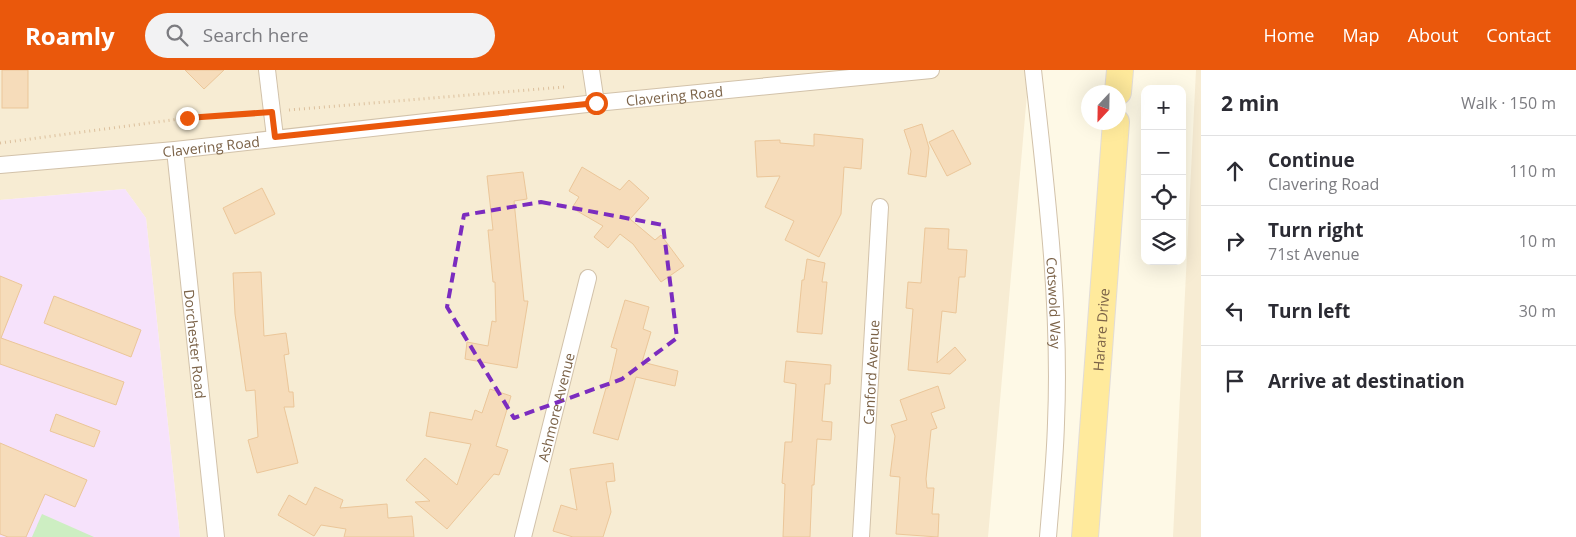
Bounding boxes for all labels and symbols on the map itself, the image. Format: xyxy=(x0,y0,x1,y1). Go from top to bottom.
street label: Clavering Road xyxy=(625,81,724,110)
north arrow xyxy=(1081,85,1126,130)
route start xyxy=(585,92,608,115)
route end xyxy=(176,107,199,130)
street label: Clavering Road xyxy=(162,131,261,161)
street label: Cotswold Way xyxy=(1043,256,1066,350)
street label: Harare Drive xyxy=(1088,287,1113,372)
street label: Dorchester Road xyxy=(180,288,211,400)
street label: Canford Avenue xyxy=(858,319,883,425)
street label: Ashmore Avenue xyxy=(533,350,578,463)

